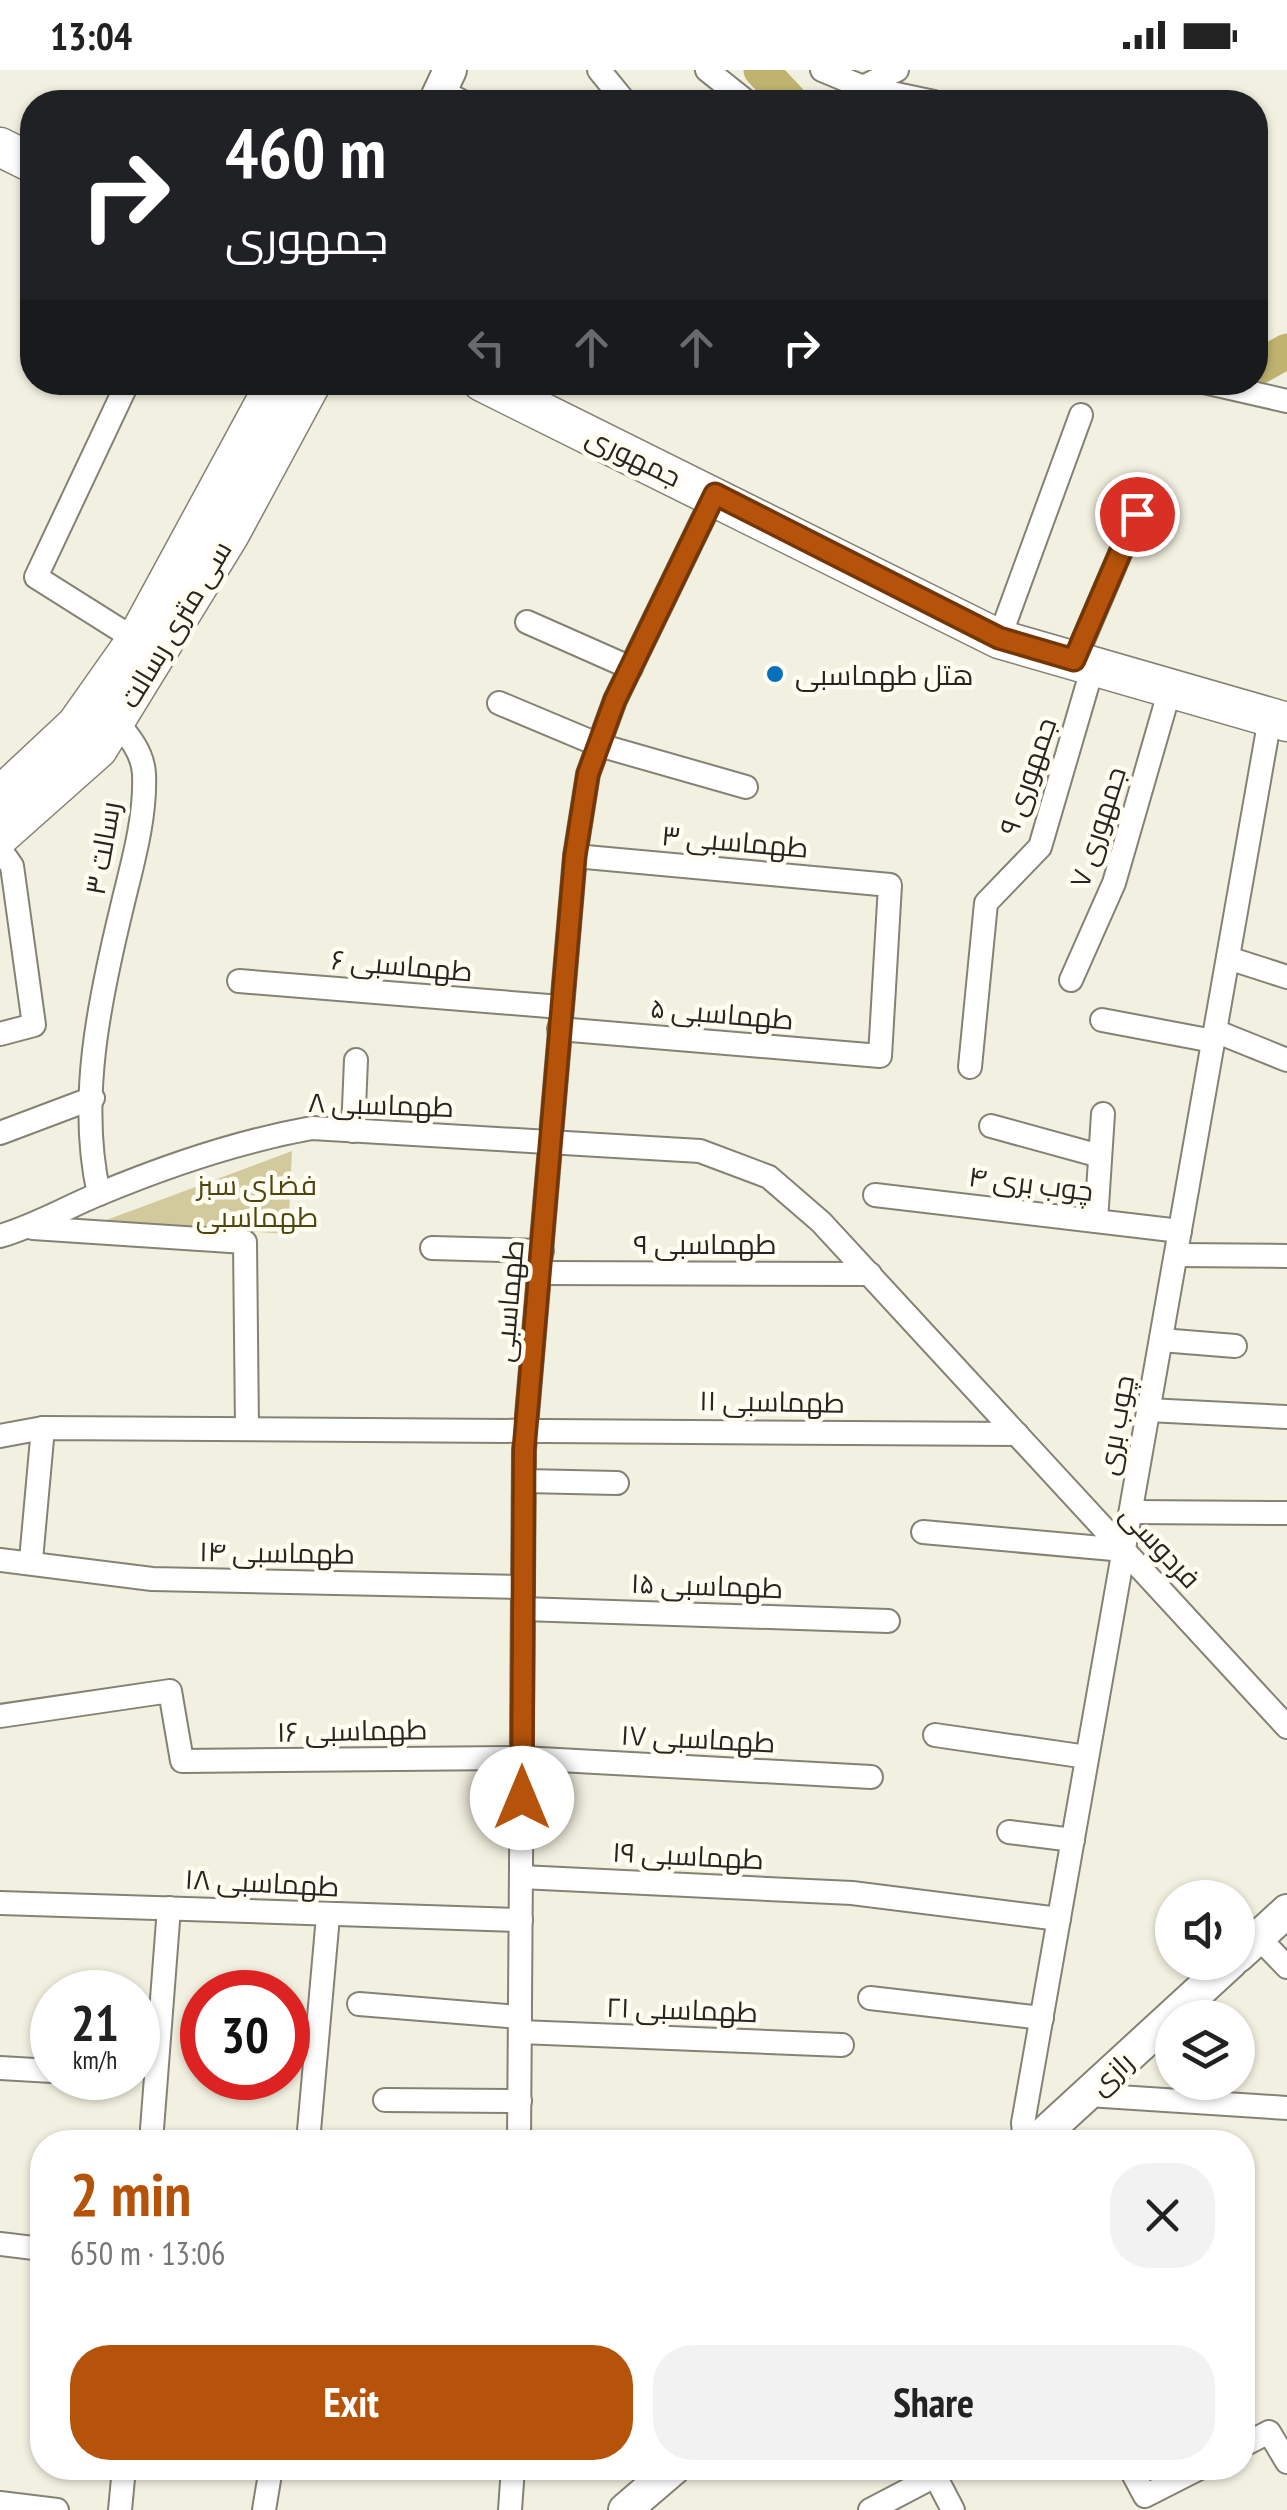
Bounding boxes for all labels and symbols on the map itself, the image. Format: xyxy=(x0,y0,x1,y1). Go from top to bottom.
street label: جمهوری xyxy=(580,417,688,495)
pin xyxy=(1095,472,1180,557)
street label: سی متری رسالت xyxy=(111,534,239,714)
place label: هتل طهماسبی xyxy=(795,656,974,693)
marker: هتل طهماسبی xyxy=(764,663,786,685)
street label: ۹ جمهوری xyxy=(990,712,1064,840)
street label: ۷ جمهوری xyxy=(1060,762,1134,892)
street label: ۳ رسالت xyxy=(76,798,128,898)
street label: ۳ طهماسبی xyxy=(660,816,810,866)
street label: ۶ طهماسبی xyxy=(330,940,474,990)
street label: ۵ طهماسبی xyxy=(649,988,795,1038)
street label: ۸ طهماسبی xyxy=(307,1083,455,1125)
street label: ۴ چوب بری xyxy=(966,1157,1095,1210)
park label: فضای سبز طهماسبی xyxy=(195,1166,318,1235)
street label: ۹ طهماسبی xyxy=(633,1225,777,1262)
street label: طهماسبی xyxy=(484,1238,532,1364)
street label: چوب بری xyxy=(1088,1372,1143,1478)
street label: ۱۱ طهماسبی xyxy=(699,1381,845,1421)
street label: فردوسی xyxy=(1113,1496,1209,1596)
street label: ۱۴ طهماسبی xyxy=(199,1532,355,1572)
street label: ۱۵ طهماسبی xyxy=(630,1564,784,1606)
street label: ۱۶ طهماسبی xyxy=(276,1710,428,1750)
street label: ۱۷ طهماسبی xyxy=(620,1715,776,1761)
position arrow xyxy=(470,1746,574,1850)
street label: ۱۹ طهماسبی xyxy=(611,1833,765,1877)
street label: ۱۸ طهماسبی xyxy=(184,1859,340,1905)
speed limit sign: 30 xyxy=(180,1970,310,2100)
street label: ۲۱ طهماسبی xyxy=(605,1988,759,2030)
street label: رازی xyxy=(1081,2043,1141,2103)

